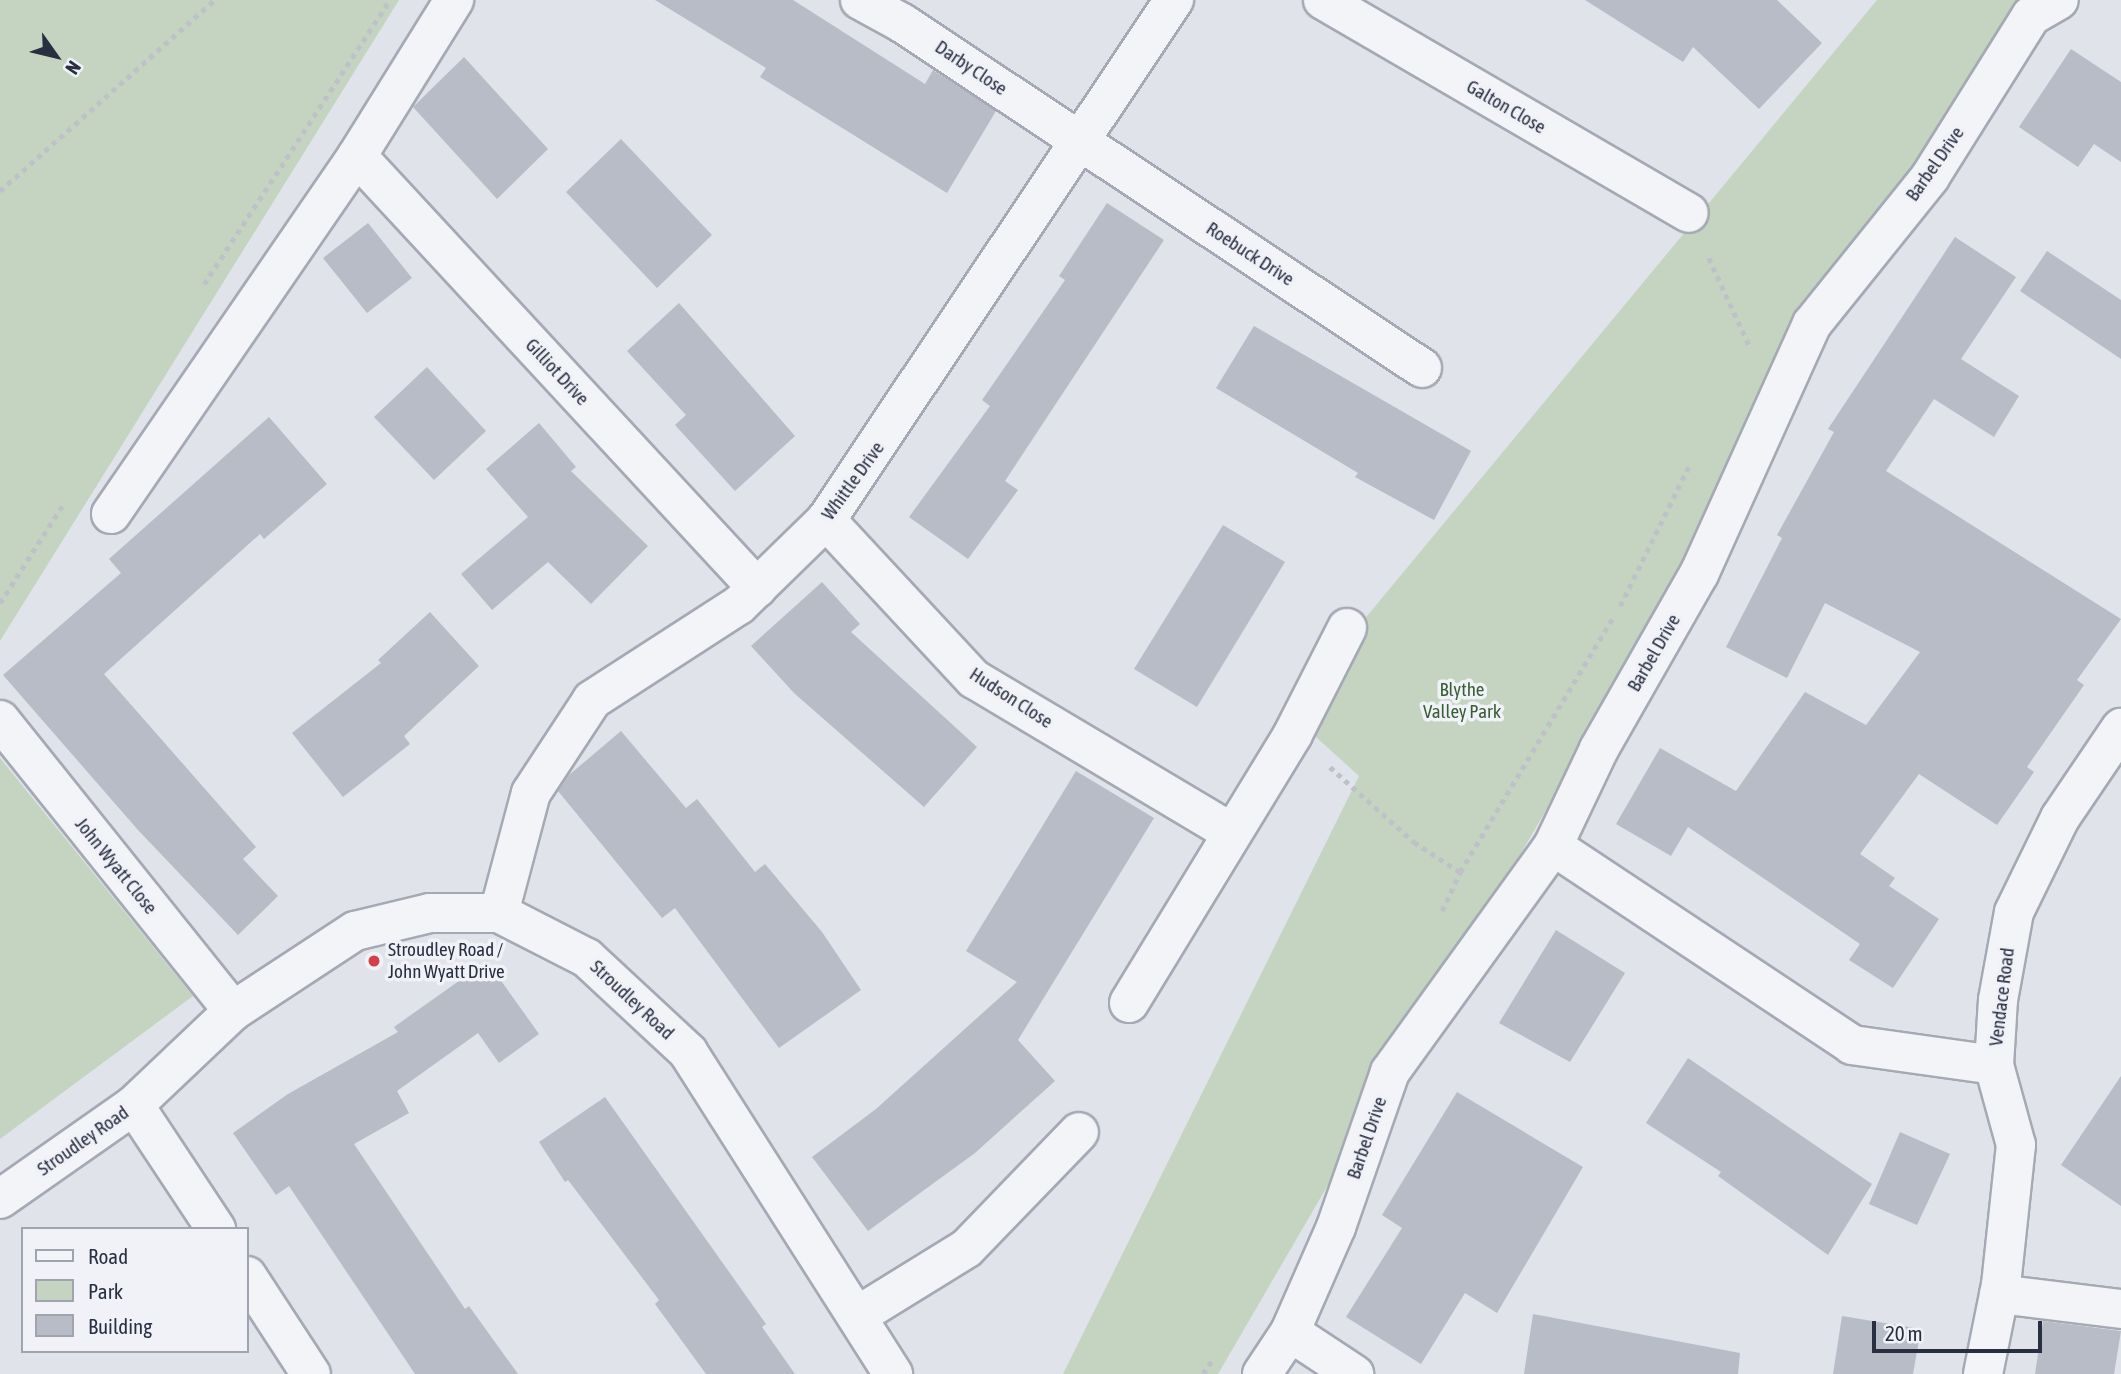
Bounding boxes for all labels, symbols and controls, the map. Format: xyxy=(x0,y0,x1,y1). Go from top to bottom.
north arrow xyxy=(21,21,91,91)
street label: Darby Close xyxy=(931,36,1011,100)
text: N xyxy=(61,57,86,79)
street label: Galton Close xyxy=(1462,75,1550,139)
street label: Barbel Drive xyxy=(1901,122,1969,206)
street label: Roebuck Drive xyxy=(1202,217,1298,291)
street label: Gilliot Drive xyxy=(520,334,594,410)
street label: Whittle Drive xyxy=(817,437,889,525)
street label: Barbel Drive xyxy=(1623,610,1685,696)
street label: Hudson Close xyxy=(965,663,1057,733)
park label: Blythe Valley Park xyxy=(1423,679,1501,723)
street label: John Wyatt Close xyxy=(70,813,162,919)
place label: Stroudley Road / John Wyatt Drive xyxy=(388,939,505,983)
street label: Vendace Road xyxy=(1985,947,2019,1047)
marker: Stroudley Road / John Wyatt Drive xyxy=(366,953,382,969)
street label: Stroudley Road xyxy=(585,955,679,1045)
street label: Barbel Drive xyxy=(1342,1094,1392,1182)
street label: Stroudley Road xyxy=(33,1101,133,1181)
legend xyxy=(21,1227,248,1353)
text: Road xyxy=(88,1244,128,1268)
text: Park xyxy=(88,1279,123,1303)
scale bar xyxy=(1876,1308,2046,1352)
text: Building xyxy=(88,1314,152,1338)
text: 20 m xyxy=(1885,1321,1923,1345)

